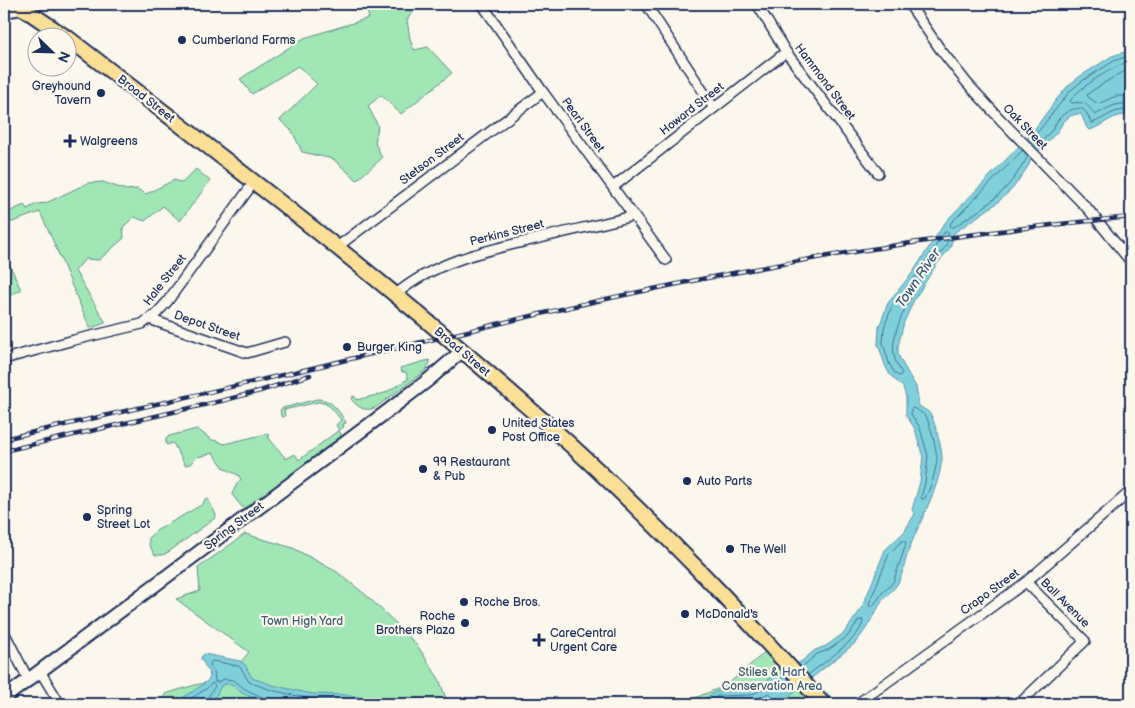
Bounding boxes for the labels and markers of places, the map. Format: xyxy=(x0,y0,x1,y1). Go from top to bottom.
place label: Cumberland Farms xyxy=(192,33,296,48)
marker: Cumberland Farms xyxy=(176,34,188,46)
place label: Greyhound Tavern xyxy=(32,79,91,108)
marker: Greyhound Tavern xyxy=(95,87,107,99)
place label: Walgreens xyxy=(80,134,138,149)
marker: Walgreens xyxy=(64,135,76,147)
place label: Burger King xyxy=(357,340,422,355)
marker: Burger King xyxy=(341,341,353,353)
place label: United States Post Office xyxy=(502,416,574,445)
marker: United States Post Office xyxy=(486,424,498,436)
place label: 99 Restaurant & Pub xyxy=(433,455,510,484)
marker: 99 Restaurant & Pub xyxy=(417,463,429,475)
place label: Auto Parts xyxy=(697,474,752,489)
marker: Auto Parts xyxy=(681,475,693,487)
place label: Spring Street Lot xyxy=(97,503,150,532)
marker: Spring Street Lot xyxy=(81,511,93,523)
place label: The Well xyxy=(740,542,786,557)
marker: The Well xyxy=(724,543,736,555)
place label: Roche Bros. xyxy=(474,595,540,610)
marker: Roche Bros. xyxy=(458,596,470,608)
place label: McDonald's xyxy=(695,607,758,622)
marker: McDonald's xyxy=(679,608,691,620)
place label: Roche Brothers Plaza xyxy=(376,609,455,638)
marker: Roche Brothers Plaza xyxy=(459,617,471,629)
place label: CareCentral Urgent Care xyxy=(550,626,617,655)
marker: CareCentral Urgent Care xyxy=(532,633,546,647)

